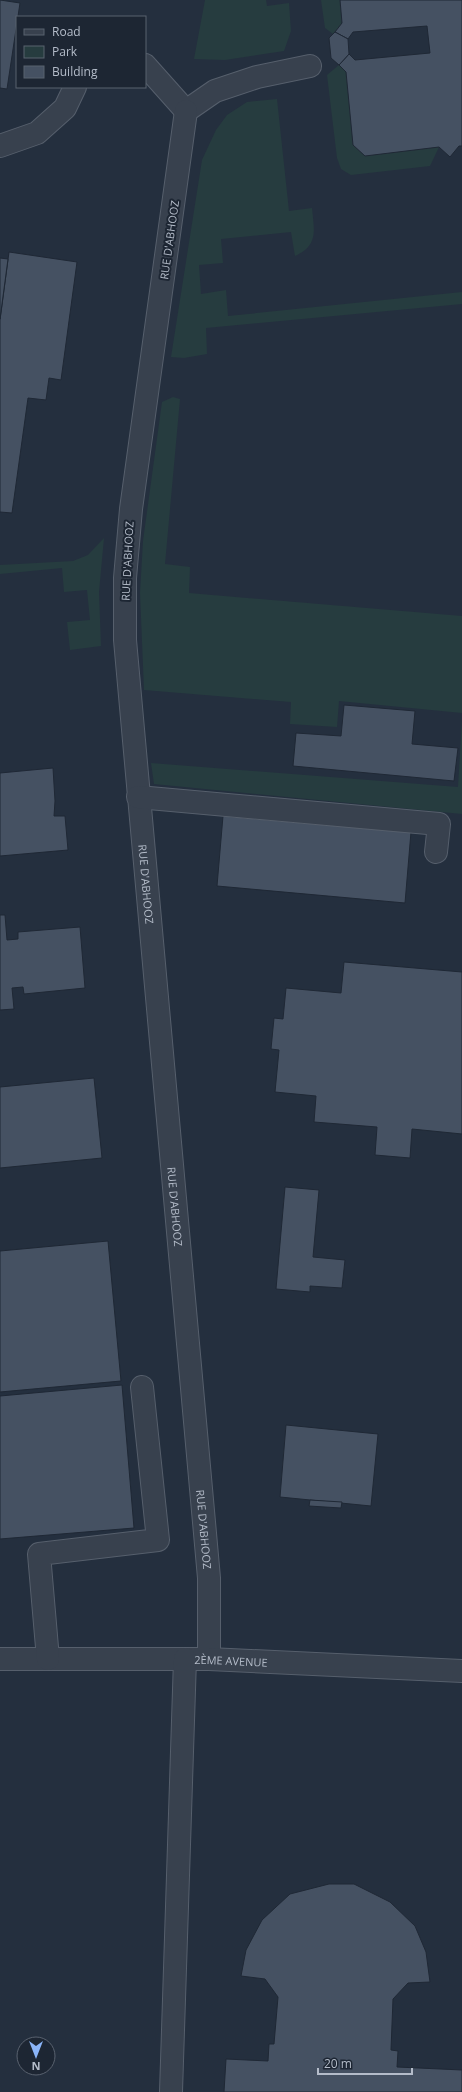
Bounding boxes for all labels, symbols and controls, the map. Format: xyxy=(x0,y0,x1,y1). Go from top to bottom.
legend xyxy=(16,16,146,88)
text: Road xyxy=(52,23,81,40)
text: Park xyxy=(52,43,78,60)
text: Building xyxy=(52,63,98,80)
street label: RUE D'ABHOOZ xyxy=(156,199,182,281)
street label: RUE D'ABHOOZ xyxy=(117,521,137,601)
street label: RUE D'ABHOOZ xyxy=(136,844,158,924)
street label: RUE D'ABHOOZ xyxy=(165,1166,187,1247)
street label: RUE D'ABHOOZ xyxy=(194,1489,216,1570)
street label: 2ÈME AVENUE xyxy=(194,1651,268,1669)
north arrow xyxy=(16,2036,56,2076)
scale bar xyxy=(318,2050,412,2076)
text: 20 m xyxy=(324,2055,352,2072)
text: N xyxy=(32,2059,40,2074)

